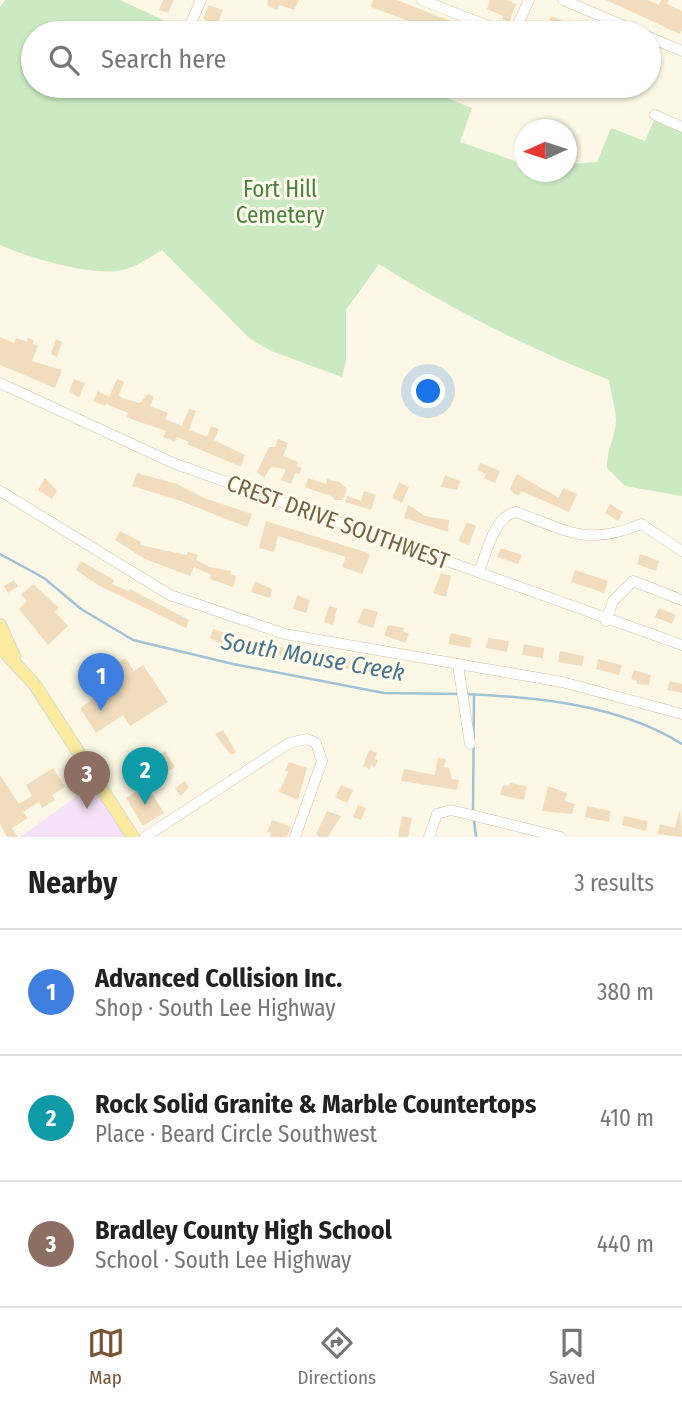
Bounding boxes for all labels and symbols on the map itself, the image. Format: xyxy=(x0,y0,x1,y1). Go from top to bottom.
north arrow xyxy=(514,119,577,182)
park label: Fort Hill Cemetery xyxy=(236,175,325,229)
your location xyxy=(411,374,445,408)
street label: CREST DRIVE SOUTHWEST xyxy=(223,469,453,575)
water label: South Mouse Creek xyxy=(218,627,407,687)
pin: 1 xyxy=(78,653,124,711)
pin: 2 xyxy=(122,747,168,805)
pin: 3 xyxy=(64,751,110,809)

